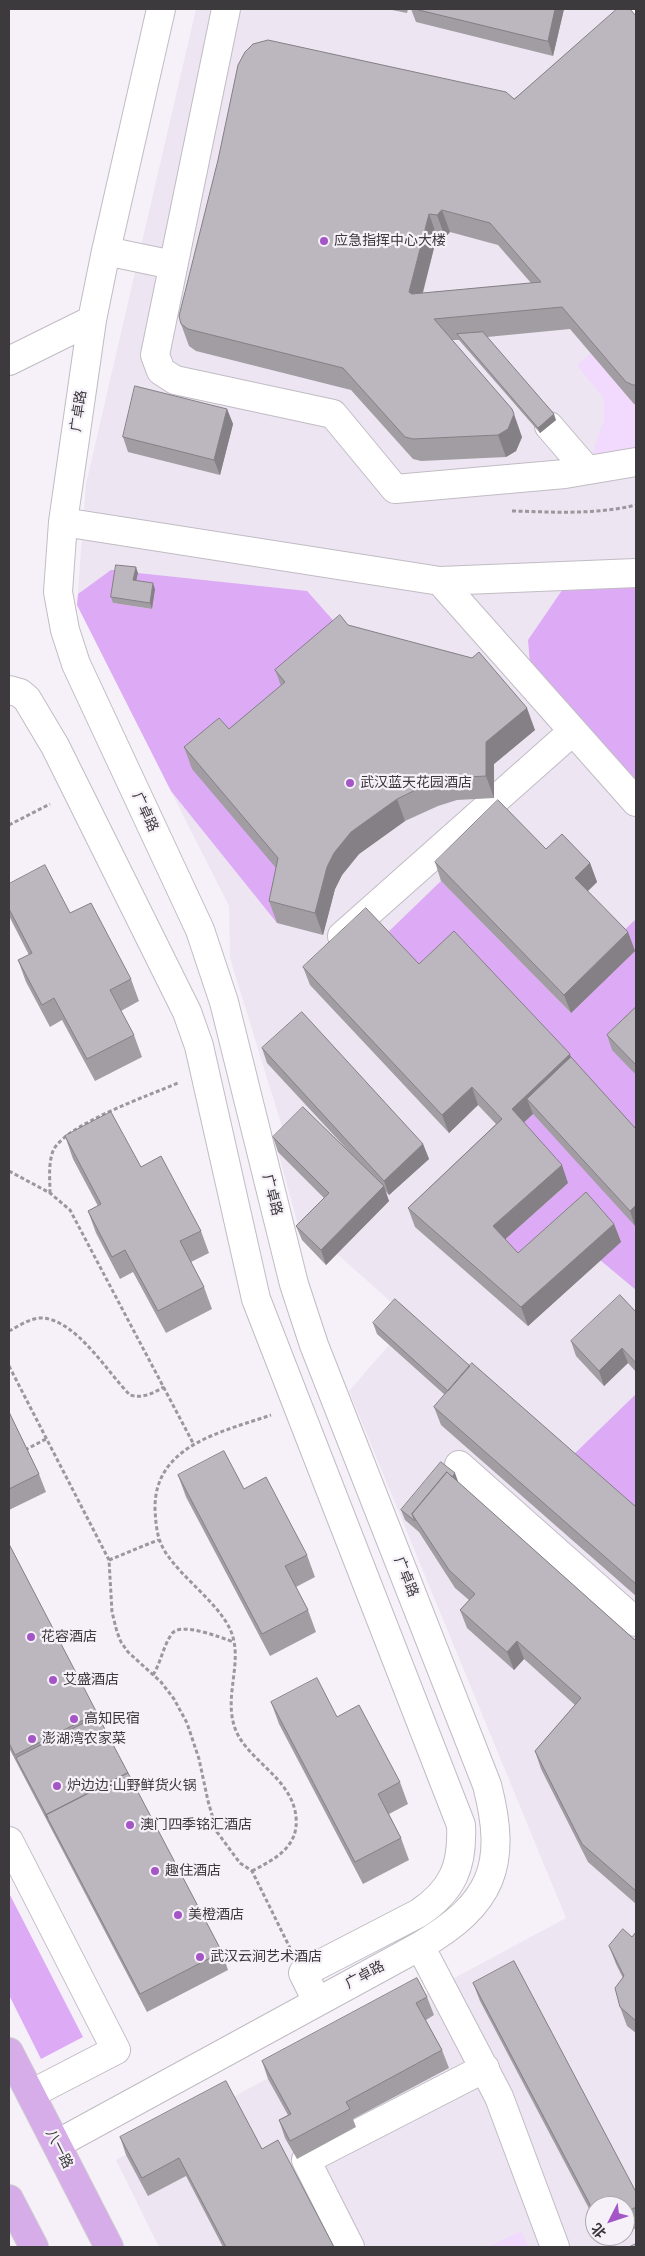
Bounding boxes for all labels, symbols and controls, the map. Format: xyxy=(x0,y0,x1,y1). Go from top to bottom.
place label: 应急指挥中心大楼 xyxy=(334,233,446,249)
marker: 应急指挥中心大楼 xyxy=(318,235,330,247)
street label: 广卓路 xyxy=(68,389,90,433)
place label: 武汉蓝天花园酒店 xyxy=(360,775,472,791)
marker: 武汉蓝天花园酒店 xyxy=(344,777,356,789)
street label: 广卓路 xyxy=(129,789,161,835)
street label: 广卓路 xyxy=(259,1173,285,1217)
street label: 广卓路 xyxy=(390,1554,422,1600)
place label: 花容酒店 xyxy=(41,1629,97,1645)
marker: 花容酒店 xyxy=(25,1631,37,1643)
place label: 艾盛酒店 xyxy=(63,1672,119,1688)
marker: 艾盛酒店 xyxy=(47,1674,59,1686)
place label: 高知民宿 xyxy=(84,1711,140,1727)
marker: 高知民宿 xyxy=(68,1713,80,1725)
place label: 澎湖湾农家菜 xyxy=(42,1731,126,1747)
marker: 澎湖湾农家菜 xyxy=(26,1733,38,1745)
place label: 炉边边·山野鲜货火锅 xyxy=(67,1778,197,1794)
marker: 炉边边·山野鲜货火锅 xyxy=(51,1780,63,1792)
place label: 澳门四季铭汇酒店 xyxy=(140,1817,252,1833)
marker: 澳门四季铭汇酒店 xyxy=(124,1819,136,1831)
place label: 趣住酒店 xyxy=(165,1863,221,1879)
marker: 趣住酒店 xyxy=(149,1865,161,1877)
place label: 美橙酒店 xyxy=(188,1907,244,1923)
marker: 美橙酒店 xyxy=(172,1909,184,1921)
place label: 武汉云涧艺术酒店 xyxy=(210,1949,322,1965)
marker: 武汉云涧艺术酒店 xyxy=(194,1951,206,1963)
street label: 广卓路 xyxy=(343,1958,387,1992)
street label: 八一路 xyxy=(42,2126,76,2172)
north arrow xyxy=(585,2196,635,2246)
text: 北 xyxy=(588,2220,610,2241)

